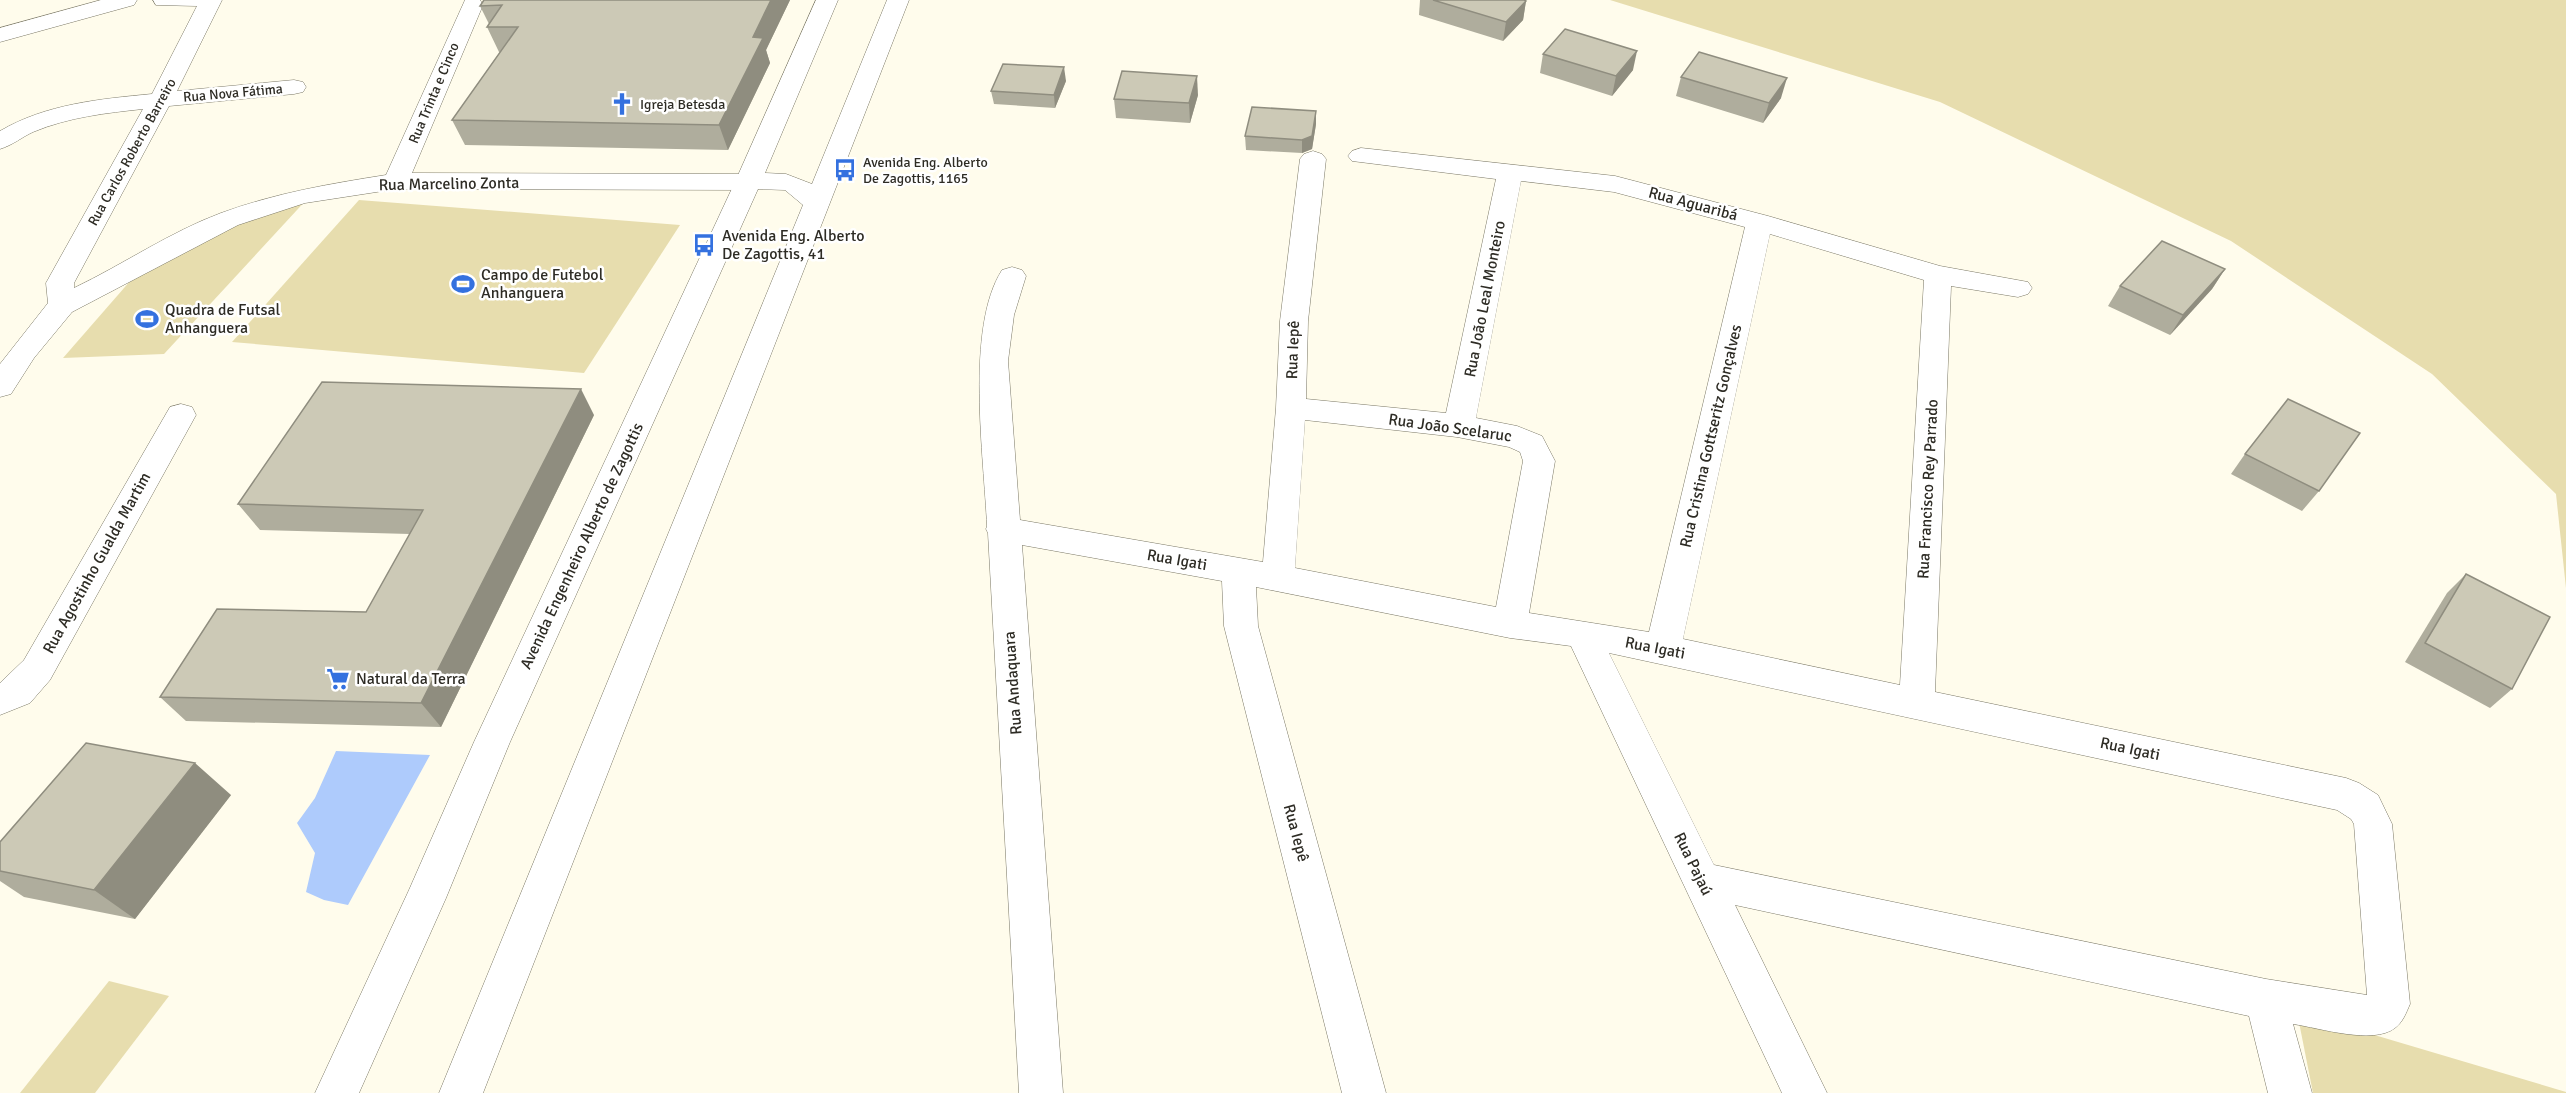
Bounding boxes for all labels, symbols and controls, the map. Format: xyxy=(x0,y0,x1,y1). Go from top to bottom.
street label: Rua Trinta e Cinco xyxy=(405,40,463,146)
street label: Rua Carlos Roberto Barreiro xyxy=(84,75,180,229)
street label: Rua Nova Fátima xyxy=(182,80,284,106)
church icon: Igreja Betesda xyxy=(609,91,635,117)
place label: Igreja Betesda xyxy=(640,96,725,113)
place label: Avenida Eng. Alberto De Zagottis, 1165 xyxy=(863,154,988,187)
bus stop icon: Avenida Eng. Alberto De Zagottis, 1165 xyxy=(832,157,858,183)
street label: Rua Marcelino Zonta xyxy=(379,173,519,195)
street label: Rua Aguaribá xyxy=(1646,182,1740,226)
street label: Rua João Leal Monteiro xyxy=(1460,219,1510,379)
place label: Avenida Eng. Alberto De Zagottis, 41 xyxy=(722,226,865,264)
bus stop icon: Avenida Eng. Alberto De Zagottis, 41 xyxy=(691,232,717,258)
place label: Campo de Futebol Anhanguera xyxy=(481,265,604,303)
sports icon: Campo de Futebol Anhanguera xyxy=(450,271,476,297)
place label: Quadra de Futsal Anhanguera xyxy=(165,300,281,338)
sports icon: Quadra de Futsal Anhanguera xyxy=(134,306,160,332)
street label: Rua Iepê xyxy=(1282,320,1304,380)
street label: Rua Cristina Gottseritz Gonçalves xyxy=(1676,322,1746,550)
street label: Rua Francisco Rey Parrado xyxy=(1913,399,1943,579)
street label: Rua João Scelaruc xyxy=(1387,409,1513,447)
street label: Avenida Engenheiro Alberto de Zagottis xyxy=(516,420,648,672)
street label: Rua Agostinho Gualda Martim xyxy=(39,469,155,657)
street label: Rua Igati xyxy=(1145,545,1209,575)
street label: Rua Andaquara xyxy=(999,630,1027,736)
street label: Rua Igati xyxy=(1623,632,1687,664)
supermarket icon: Natural da Terra xyxy=(325,666,351,692)
place label: Natural da Terra xyxy=(356,669,466,689)
street label: Rua Igati xyxy=(2098,733,2162,765)
street label: Rua Iepê xyxy=(1279,802,1313,864)
street label: Rua Pajaú xyxy=(1669,829,1717,899)

